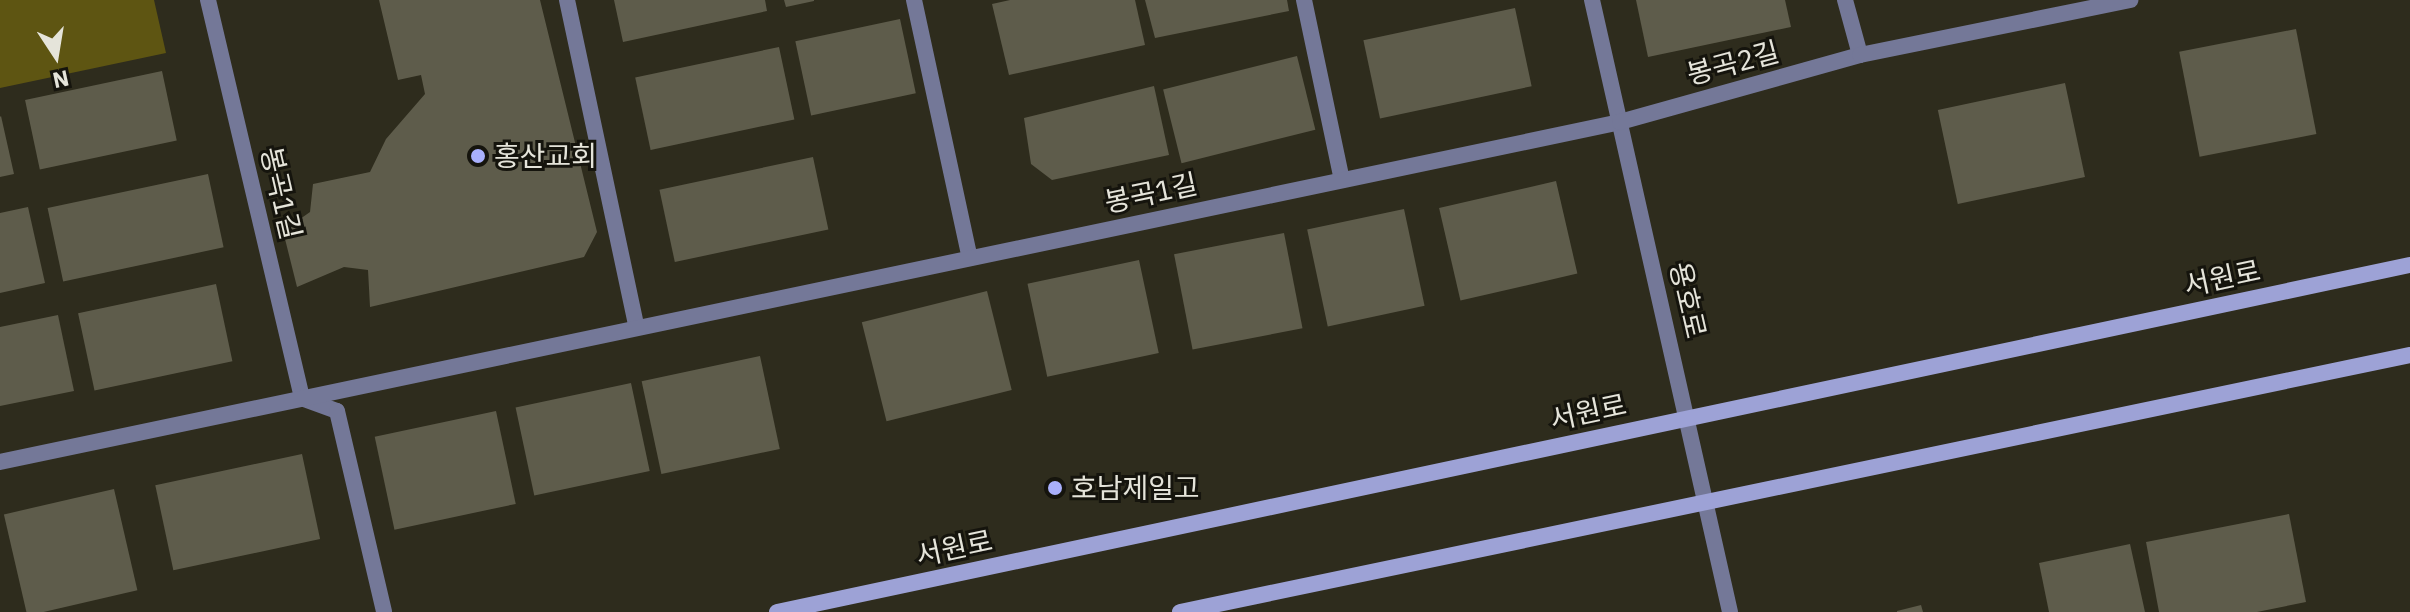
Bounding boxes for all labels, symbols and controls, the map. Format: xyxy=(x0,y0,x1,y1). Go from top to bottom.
north arrow xyxy=(16,16,96,96)
street label: 봉곡2길 xyxy=(1683,35,1783,91)
text: N xyxy=(50,64,72,96)
place label: 홍산교회 xyxy=(494,139,597,173)
street label: 봉곡1길 xyxy=(254,143,308,243)
marker: 홍산교회 xyxy=(469,147,487,165)
street label: 봉곡1길 xyxy=(1101,167,1201,219)
street label: 서원로 xyxy=(2181,254,2263,302)
street label: 용호로 xyxy=(1663,259,1713,341)
street label: 서원로 xyxy=(1547,388,1629,436)
place label: 호남제일고 xyxy=(1071,471,1200,505)
marker: 호남제일고 xyxy=(1046,479,1064,497)
street label: 서원로 xyxy=(913,524,995,572)

